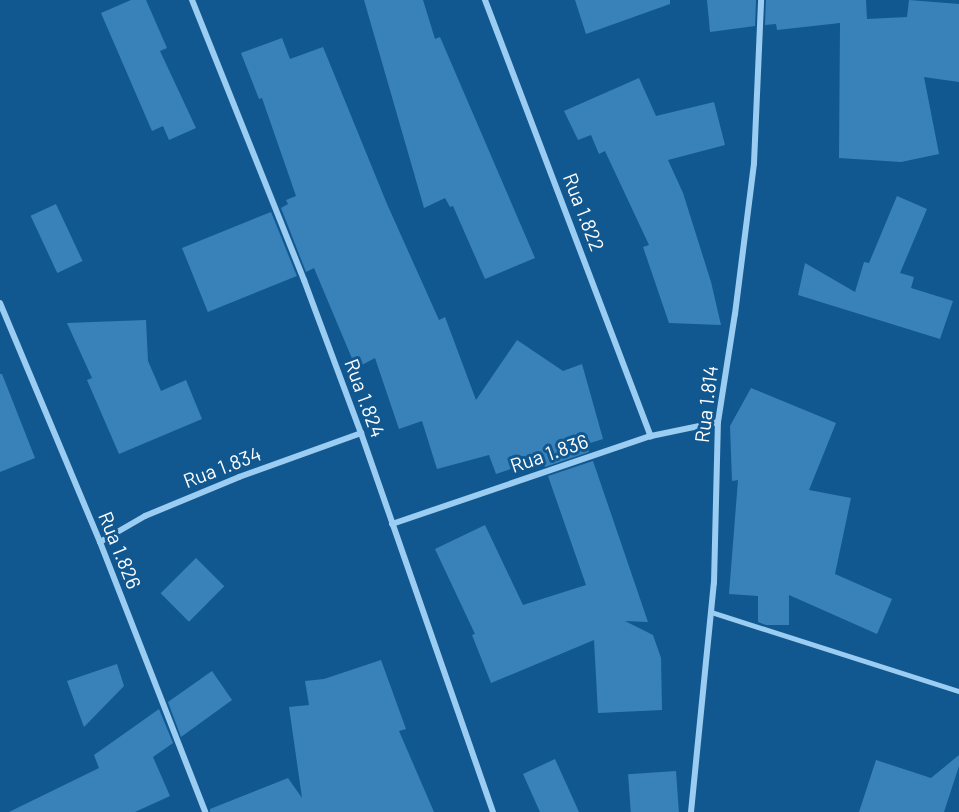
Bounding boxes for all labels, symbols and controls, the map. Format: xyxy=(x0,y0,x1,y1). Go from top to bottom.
street label: Rua 1.822 xyxy=(558,170,610,254)
street label: Rua 1.824 xyxy=(340,355,390,441)
street label: Rua 1.814 xyxy=(689,364,723,444)
street label: Rua 1.836 xyxy=(507,429,591,477)
street label: Rua 1.834 xyxy=(180,441,264,493)
street label: Rua 1.826 xyxy=(94,508,146,592)

